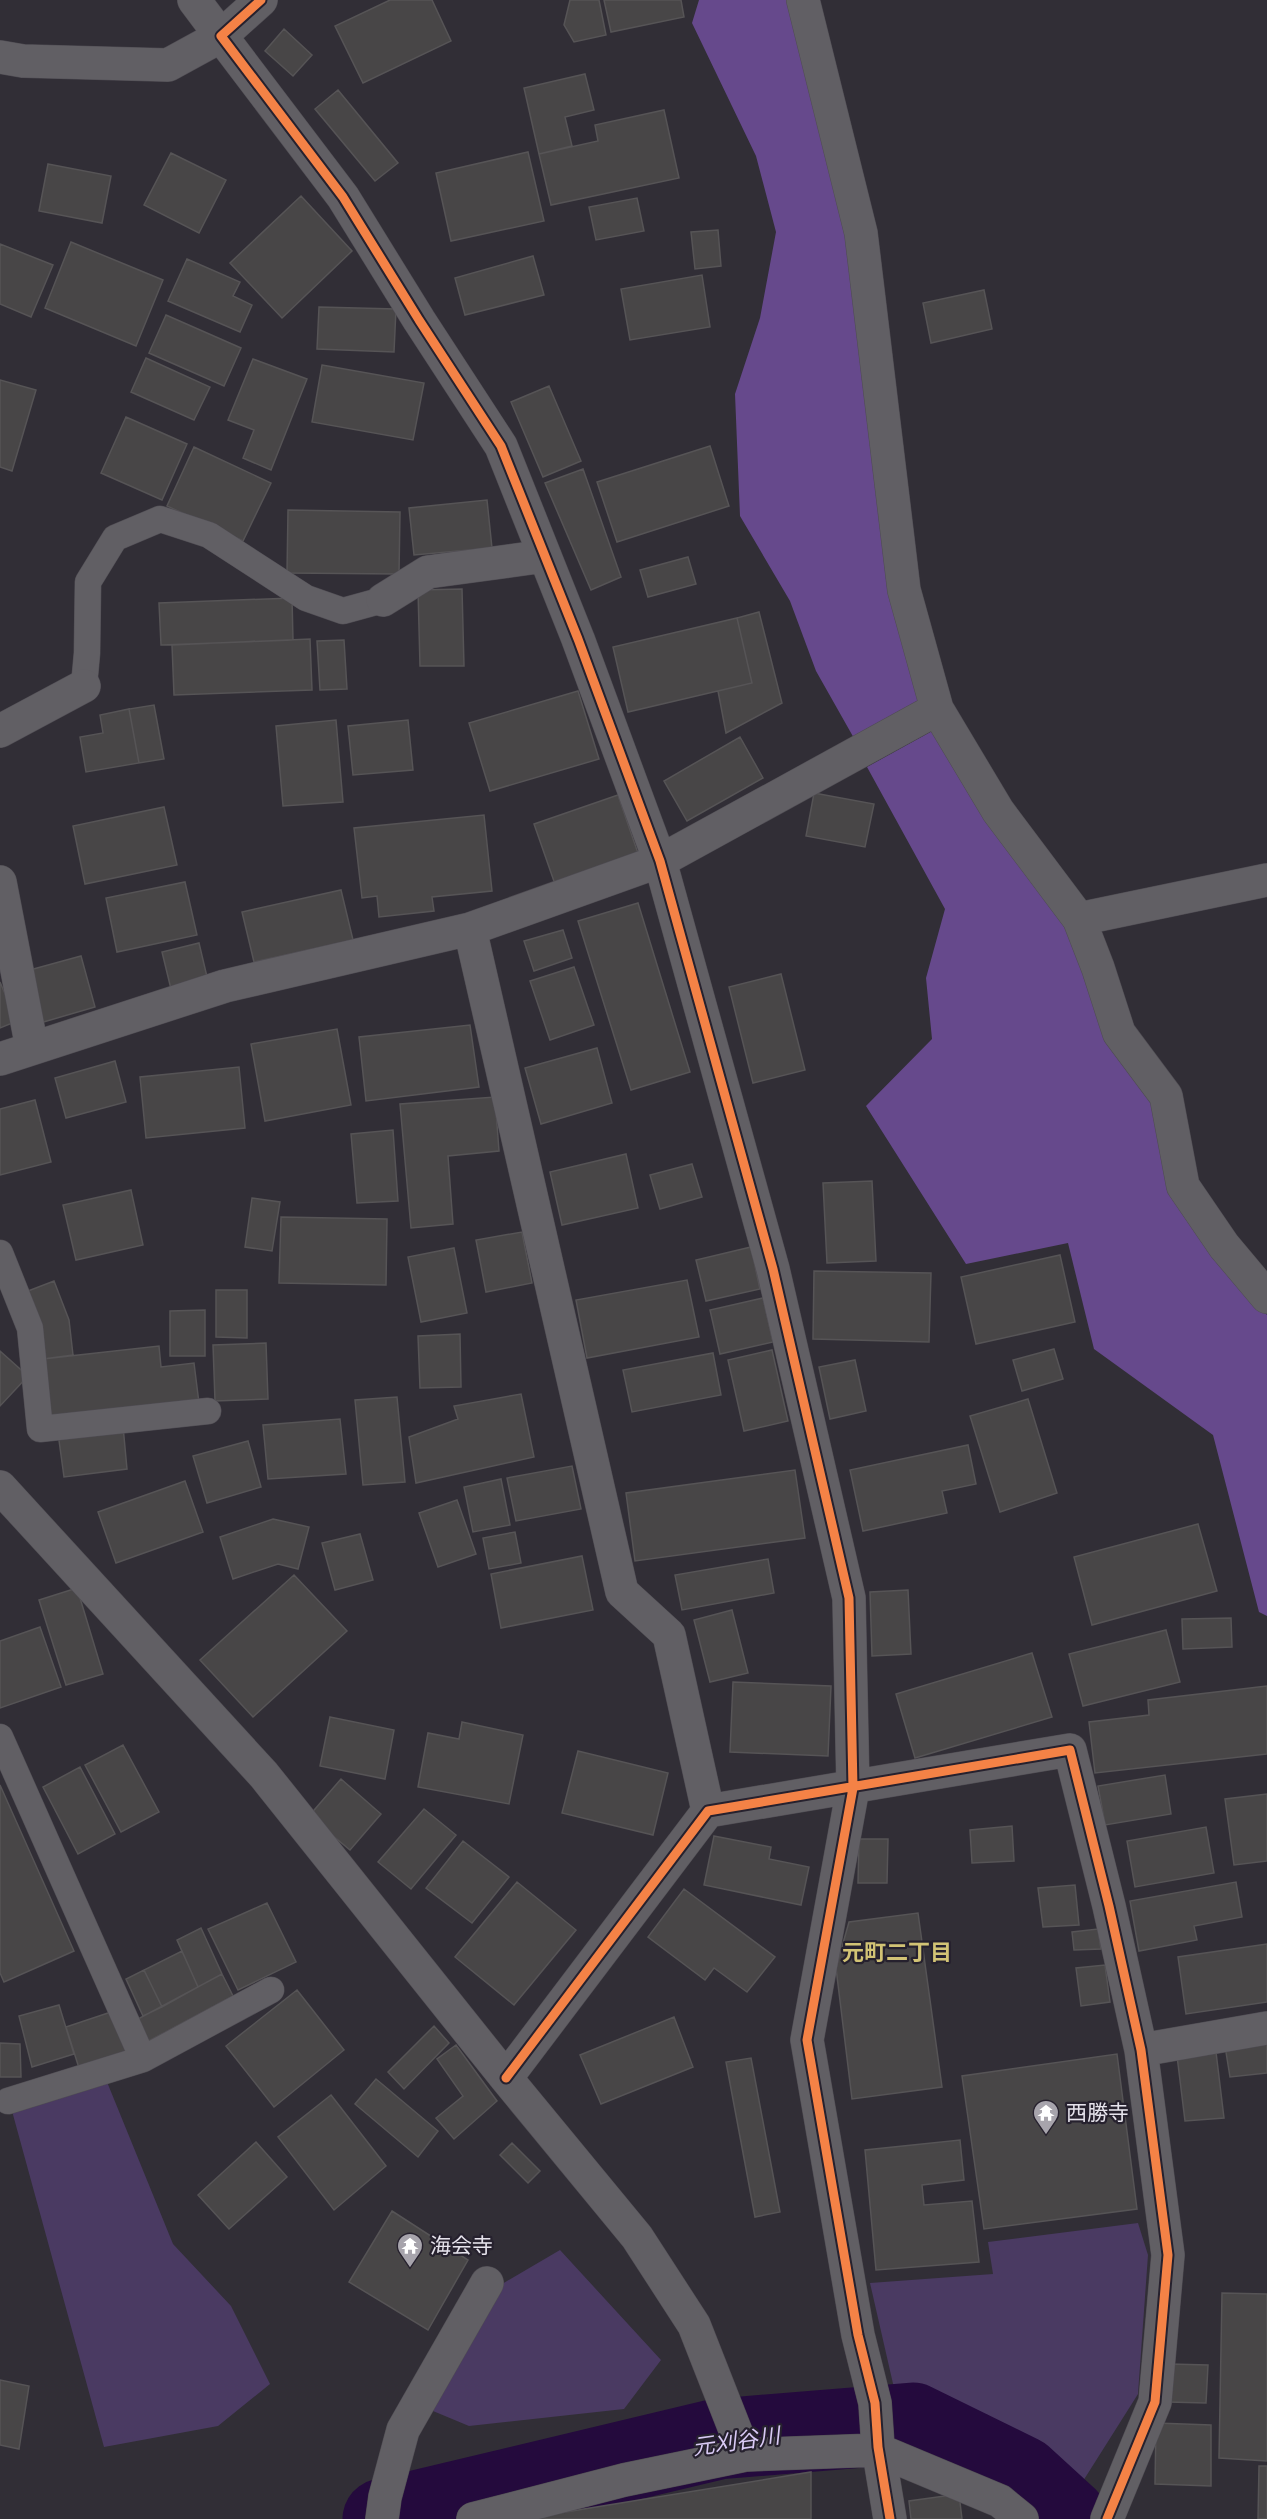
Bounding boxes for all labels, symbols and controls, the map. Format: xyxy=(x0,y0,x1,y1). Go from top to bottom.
district label: 元町二丁目 xyxy=(842,1939,952,1966)
temple icon: 西勝寺 xyxy=(1031,2098,1061,2136)
place label: 西勝寺 xyxy=(1066,2100,1129,2126)
temple icon: 海会寺 xyxy=(395,2231,425,2269)
place label: 海会寺 xyxy=(430,2233,493,2259)
water label: 元刈谷川 xyxy=(691,2422,783,2461)

